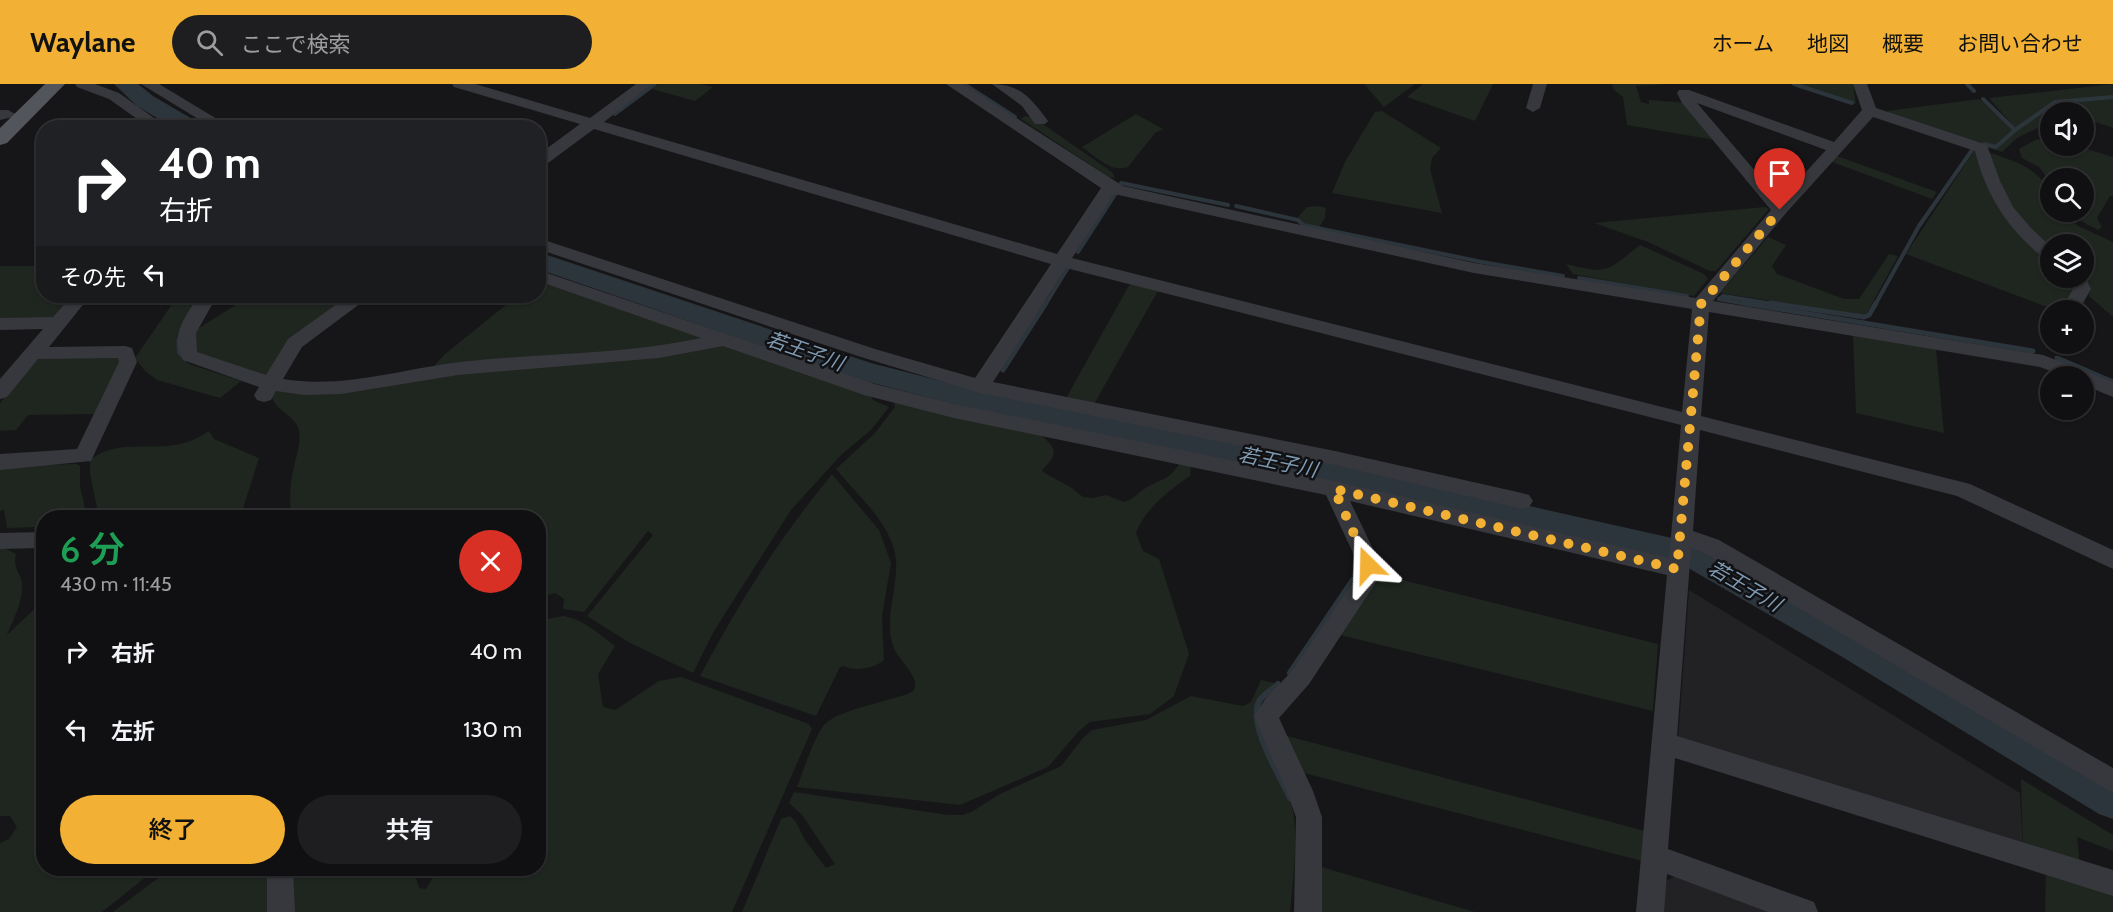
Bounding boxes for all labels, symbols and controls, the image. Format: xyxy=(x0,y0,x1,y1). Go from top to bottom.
search box xyxy=(172,15,592,69)
text: Waylane xyxy=(30,25,136,59)
icon: search xyxy=(193,26,226,59)
text: ここで検索 xyxy=(241,31,351,58)
text: ホーム xyxy=(1712,31,1774,56)
text: 地図 xyxy=(1807,31,1849,56)
text: 概要 xyxy=(1882,31,1924,56)
text: お問い合わせ xyxy=(1957,31,2083,56)
map controls xyxy=(2040,102,2094,420)
button: sound xyxy=(2040,102,2094,156)
text: 40 m xyxy=(159,137,261,189)
icon: right xyxy=(60,144,138,222)
pin xyxy=(1754,148,1805,210)
icon: arrive xyxy=(1763,157,1796,190)
button: search xyxy=(2040,168,2094,222)
text: 右折 xyxy=(159,194,213,227)
button: layers xyxy=(2040,234,2094,288)
icon: left xyxy=(138,258,171,291)
text: その先 xyxy=(60,264,126,291)
button: + xyxy=(2040,300,2094,354)
water label: 若王子川 xyxy=(763,327,849,376)
button: − xyxy=(2040,366,2094,420)
water label: 若王子川 xyxy=(1236,442,1322,482)
text: 6 分 xyxy=(60,527,124,571)
button: close xyxy=(459,530,522,593)
position arrow xyxy=(1336,533,1400,597)
water label: 若王子川 xyxy=(1704,556,1787,617)
text: 430 m · 11:45 xyxy=(60,572,172,596)
icon: right xyxy=(60,635,93,668)
text: 40 m xyxy=(470,638,522,665)
text: 右折 xyxy=(111,640,155,667)
icon: left xyxy=(60,713,93,746)
text: 130 m xyxy=(463,716,522,743)
text: 左折 xyxy=(111,718,155,745)
button: 終了 xyxy=(60,795,285,864)
button: 共有 xyxy=(297,795,522,864)

